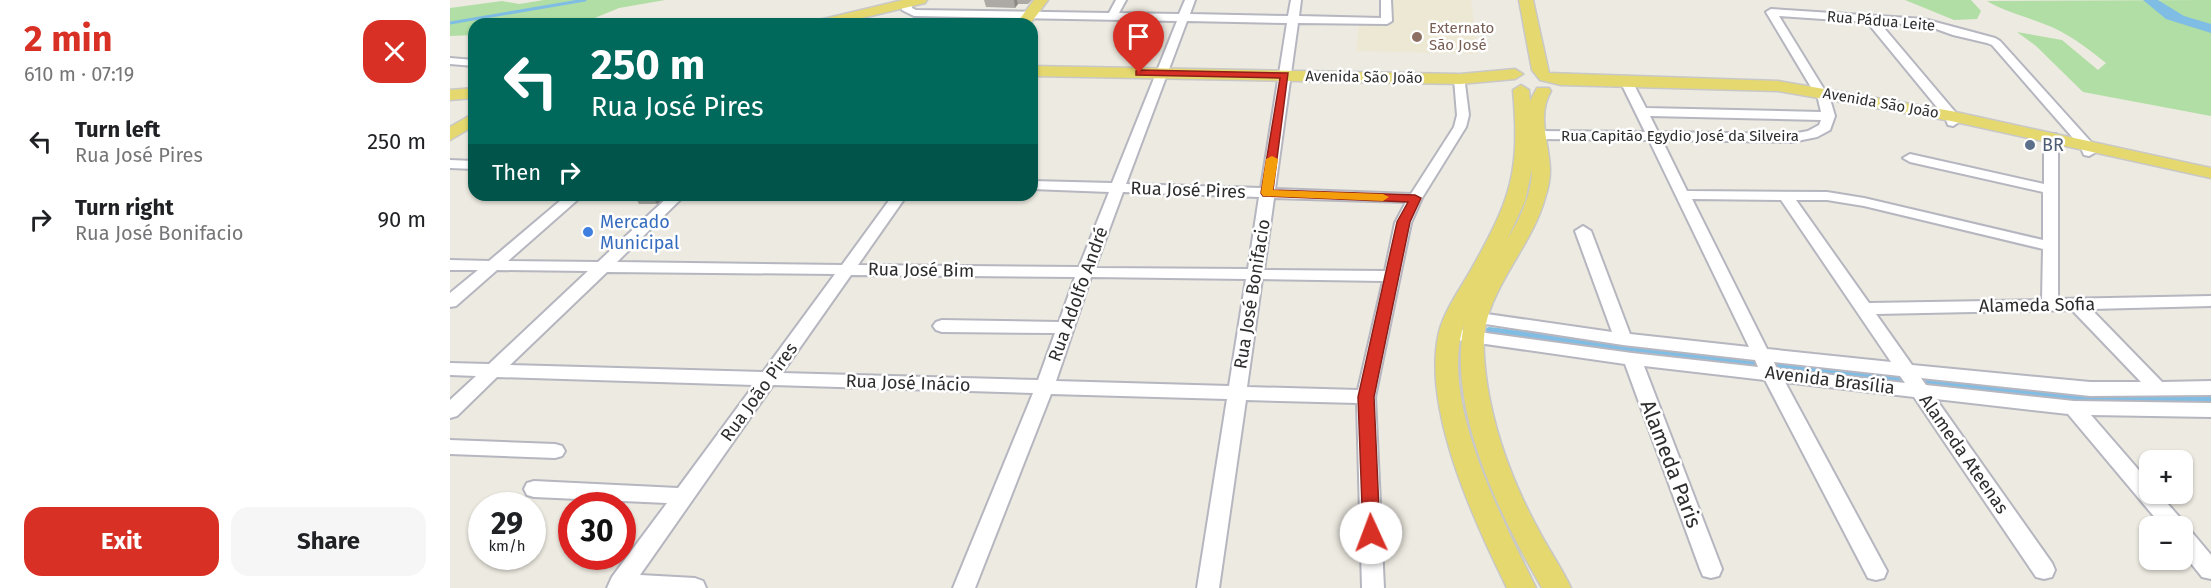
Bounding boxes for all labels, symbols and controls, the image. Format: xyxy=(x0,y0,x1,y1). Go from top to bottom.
street label: Rua Pádua Leite xyxy=(1826,7,1936,35)
pin xyxy=(1113,11,1164,73)
text: 2 min xyxy=(24,17,113,61)
place label: Externato São José xyxy=(1429,19,1494,54)
button: close xyxy=(363,20,426,83)
icon: arrive xyxy=(1122,20,1155,53)
marker: Externato São José xyxy=(1410,30,1424,44)
text: 250 m xyxy=(591,40,705,90)
icon: left xyxy=(492,42,570,120)
text: 610 m · 07:19 xyxy=(24,62,134,86)
street label: Avenida São João xyxy=(1305,67,1423,87)
street label: Avenida São João xyxy=(1822,84,1940,122)
text: Rua José Pires xyxy=(591,91,764,123)
text: Turn left xyxy=(75,116,160,143)
icon: left xyxy=(24,125,57,158)
street label: Rua Capitão Egydio José da Silveira xyxy=(1561,127,1799,145)
text: 250 m xyxy=(367,128,426,155)
place label: BR xyxy=(2042,134,2064,156)
marker: BR xyxy=(2023,138,2037,152)
text: Rua José Pires xyxy=(75,143,203,167)
icon: right xyxy=(553,156,586,189)
text: Then xyxy=(492,159,541,186)
street label: Rua José Pires xyxy=(1130,177,1246,203)
text: Turn right xyxy=(75,194,174,221)
icon: right xyxy=(24,203,57,236)
text: 90 m xyxy=(377,206,426,233)
place label: Mercado Municipal xyxy=(600,211,679,254)
street label: Rua José Bonifacio xyxy=(1229,217,1275,371)
text: Rua José Bonifacio xyxy=(75,221,243,245)
street label: Rua Adolfo André xyxy=(1043,224,1113,364)
marker: Mercado Municipal xyxy=(581,225,595,239)
street label: Rua José Bim xyxy=(868,258,974,282)
street label: Alameda Sofia xyxy=(1979,293,2095,317)
street label: Rua João Pires xyxy=(716,338,802,446)
street label: Avenida Brasília xyxy=(1764,361,1896,399)
street label: Rua José Inácio xyxy=(845,370,971,396)
street label: Alameda Ateenas xyxy=(1915,390,2013,518)
street label: Alameda Paris xyxy=(1635,396,1707,532)
map controls xyxy=(2139,450,2193,570)
button: + xyxy=(2139,450,2193,504)
speed limit sign: 30 xyxy=(558,492,636,570)
position arrow xyxy=(1339,501,1403,565)
text: 29 xyxy=(491,506,523,542)
button: Exit xyxy=(24,507,219,576)
button: Share xyxy=(231,507,426,576)
button: − xyxy=(2139,516,2193,570)
text: km/h xyxy=(488,537,526,555)

